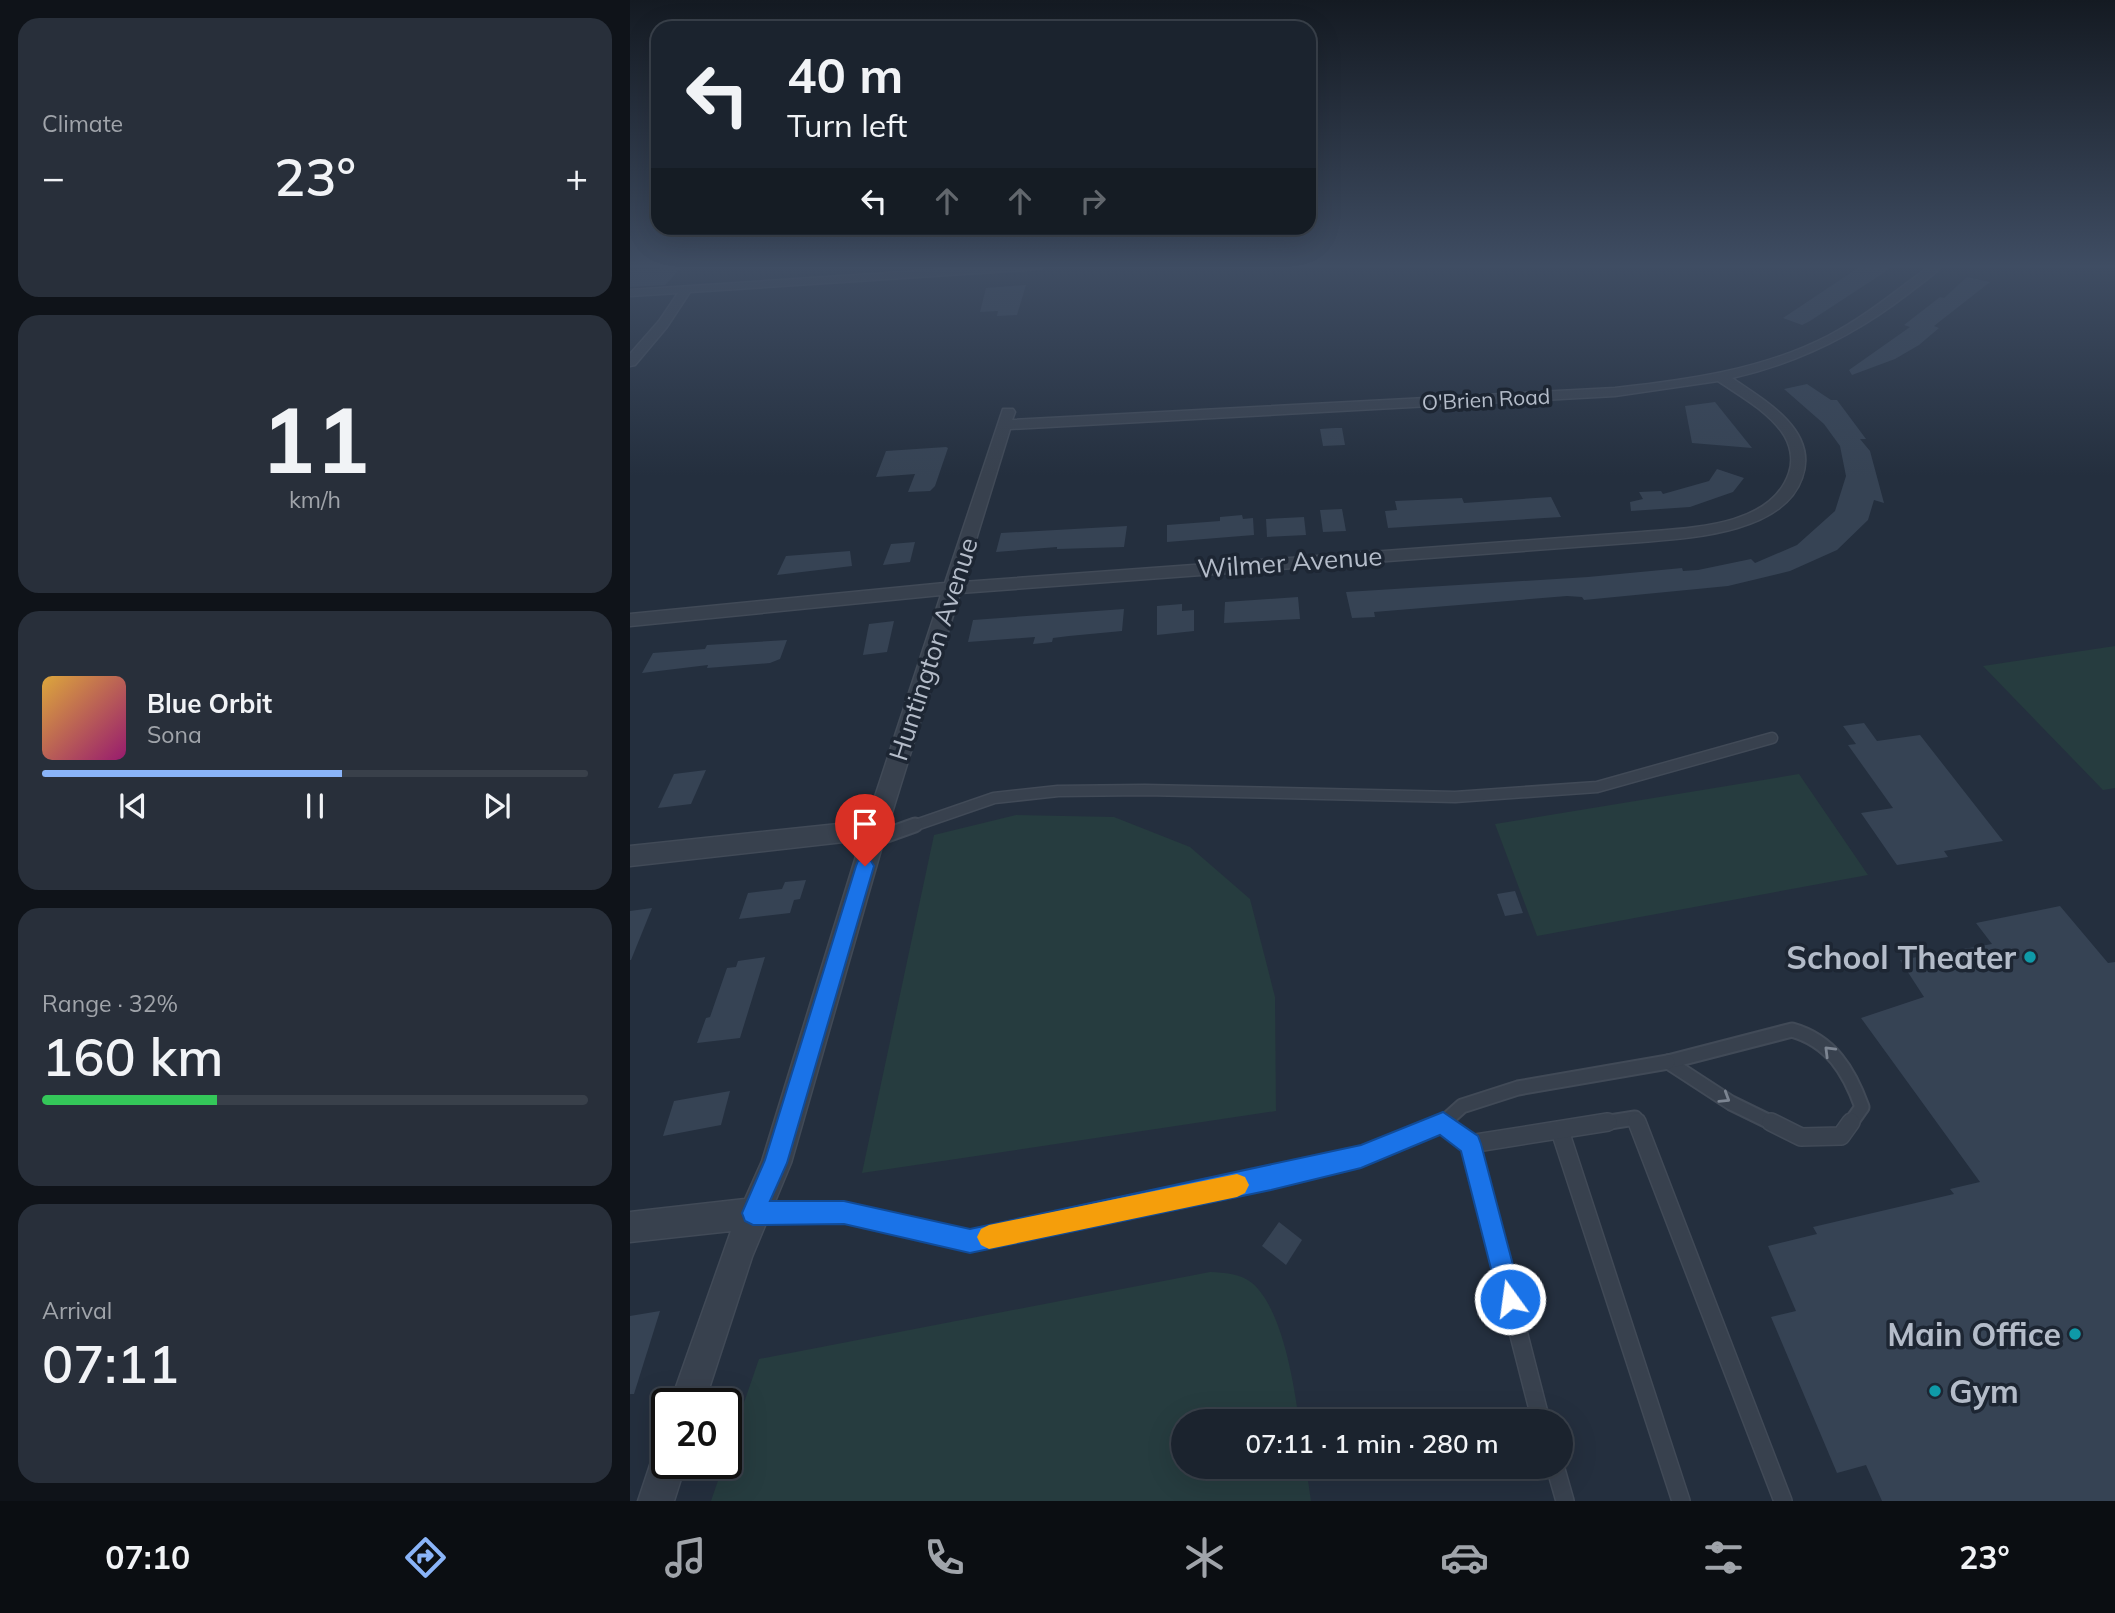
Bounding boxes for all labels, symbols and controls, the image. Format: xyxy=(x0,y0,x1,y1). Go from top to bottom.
text: 40 m xyxy=(787,44,903,105)
icon: left xyxy=(672,49,763,140)
text: Turn left xyxy=(787,105,907,145)
text: Climate xyxy=(42,109,123,138)
text: 23° xyxy=(274,144,356,209)
text: − xyxy=(42,153,65,201)
text: + xyxy=(565,153,588,201)
icon: left xyxy=(855,182,893,220)
icon: ahead xyxy=(928,182,966,220)
icon: ahead xyxy=(1001,182,1039,220)
icon: right xyxy=(1074,182,1112,220)
text: 11 xyxy=(260,382,370,496)
street label: O'Brien Road xyxy=(1421,383,1551,415)
text: km/h xyxy=(289,485,341,514)
street label: Huntington Avenue xyxy=(881,533,985,765)
street label: Wilmer Avenue xyxy=(1197,539,1383,585)
text: Blue Orbit xyxy=(147,687,272,720)
text: Sona xyxy=(147,720,202,749)
icon: previous xyxy=(114,787,152,825)
icon: pause xyxy=(296,787,334,825)
icon: next xyxy=(478,787,516,825)
pin xyxy=(835,794,895,866)
icon: arrive xyxy=(846,805,884,843)
place label: School Theater xyxy=(1786,937,2016,977)
marker: School Theater xyxy=(2022,949,2038,965)
text: Range · 32% xyxy=(42,989,178,1018)
text: 160 km xyxy=(42,1024,223,1089)
one-way arrow xyxy=(1825,1046,1838,1059)
one-way arrow xyxy=(1718,1090,1731,1103)
position arrow xyxy=(1473,1262,1547,1336)
text: Arrival xyxy=(42,1296,112,1325)
place label: Main Office xyxy=(1887,1314,2061,1354)
marker: Main Office xyxy=(2067,1326,2083,1342)
text: 07:11 xyxy=(42,1331,179,1396)
place label: Gym xyxy=(1949,1371,2019,1411)
marker: Gym xyxy=(1927,1383,1943,1399)
speed limit sign: 20 xyxy=(651,1388,742,1479)
text: 07:11 · 1 min · 280 m xyxy=(1245,1427,1499,1460)
icon: directions xyxy=(401,1533,450,1582)
icon: music xyxy=(661,1533,710,1582)
icon: phone xyxy=(920,1533,969,1582)
icon: climate xyxy=(1180,1533,1229,1582)
icon: car xyxy=(1440,1533,1489,1582)
icon: filters xyxy=(1699,1533,1748,1582)
text: 07:10 xyxy=(105,1537,190,1577)
text: 23° xyxy=(1959,1537,2010,1577)

